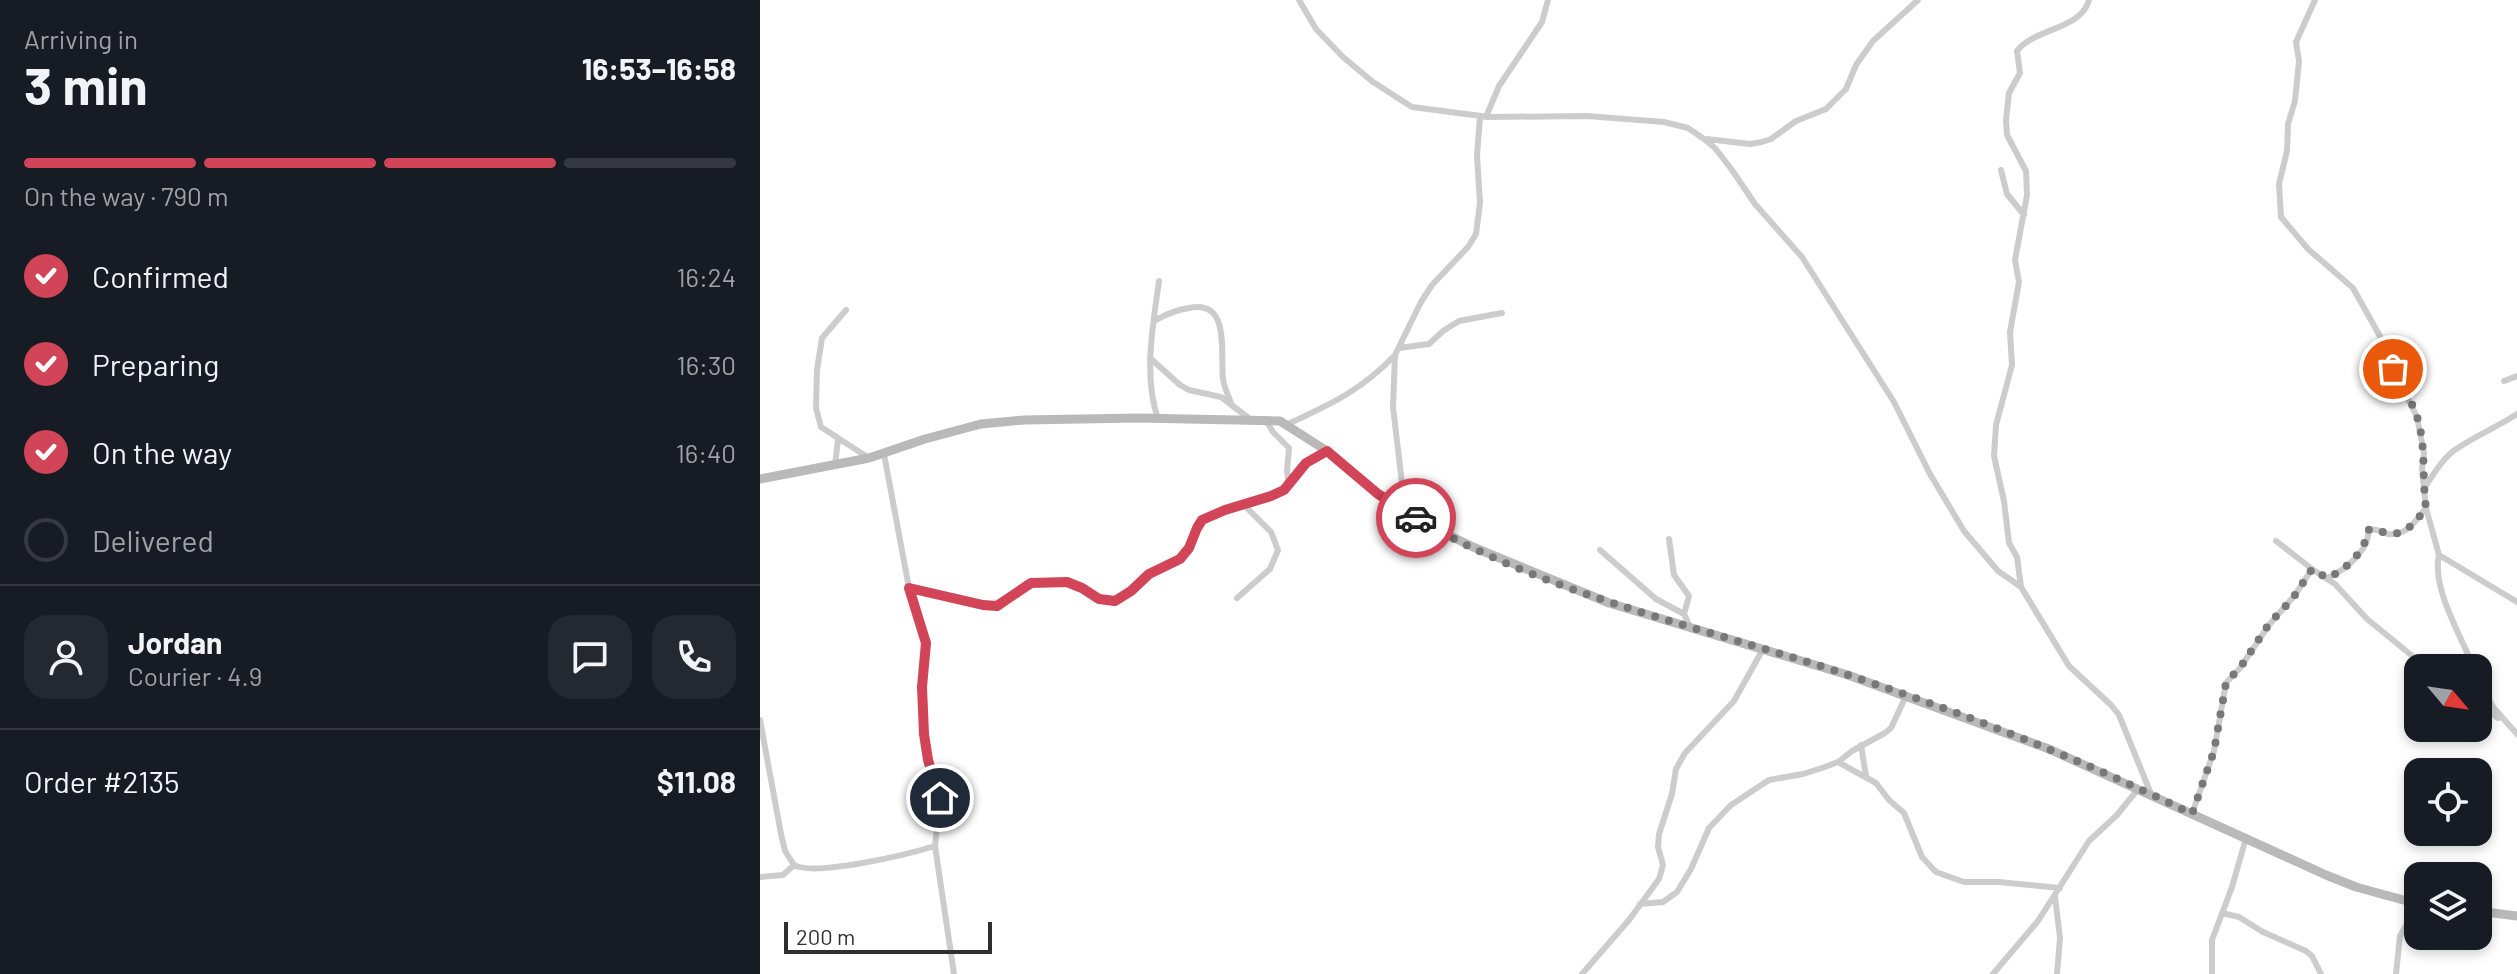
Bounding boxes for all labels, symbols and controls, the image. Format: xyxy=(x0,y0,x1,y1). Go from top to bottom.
text: Arriving in xyxy=(24,23,138,54)
text: 16:53–16:58 xyxy=(582,50,736,86)
text: 3 min xyxy=(24,53,148,115)
text: On the way · 790 m xyxy=(24,180,228,211)
icon: check xyxy=(24,254,68,298)
text: Confirmed xyxy=(92,258,229,294)
text: 16:24 xyxy=(676,261,736,292)
pin xyxy=(2359,335,2427,403)
icon: check xyxy=(24,342,68,386)
text: Preparing xyxy=(92,346,219,382)
icon: bag xyxy=(2371,347,2415,391)
text: 16:30 xyxy=(677,349,736,380)
icon: check xyxy=(24,430,68,474)
text: On the way xyxy=(92,434,232,470)
text: 16:40 xyxy=(676,437,736,468)
courier xyxy=(1376,478,1456,558)
icon: car xyxy=(1394,496,1438,540)
text: Delivered xyxy=(92,522,214,558)
button: person xyxy=(24,615,108,699)
button: chat xyxy=(548,615,632,699)
button: phone xyxy=(652,615,736,699)
text: Jordan xyxy=(128,624,223,660)
north arrow xyxy=(2404,654,2492,742)
map controls xyxy=(2404,654,2492,950)
text: Courier · 4.9 xyxy=(128,660,262,691)
button: locate xyxy=(2404,758,2492,846)
text: Order #2135 xyxy=(24,763,180,799)
text: $11.08 xyxy=(657,763,736,799)
pin xyxy=(906,764,974,832)
icon: home xyxy=(918,776,962,820)
button: layers xyxy=(2404,862,2492,950)
scale bar xyxy=(784,918,992,954)
text: 200 m xyxy=(796,923,855,949)

